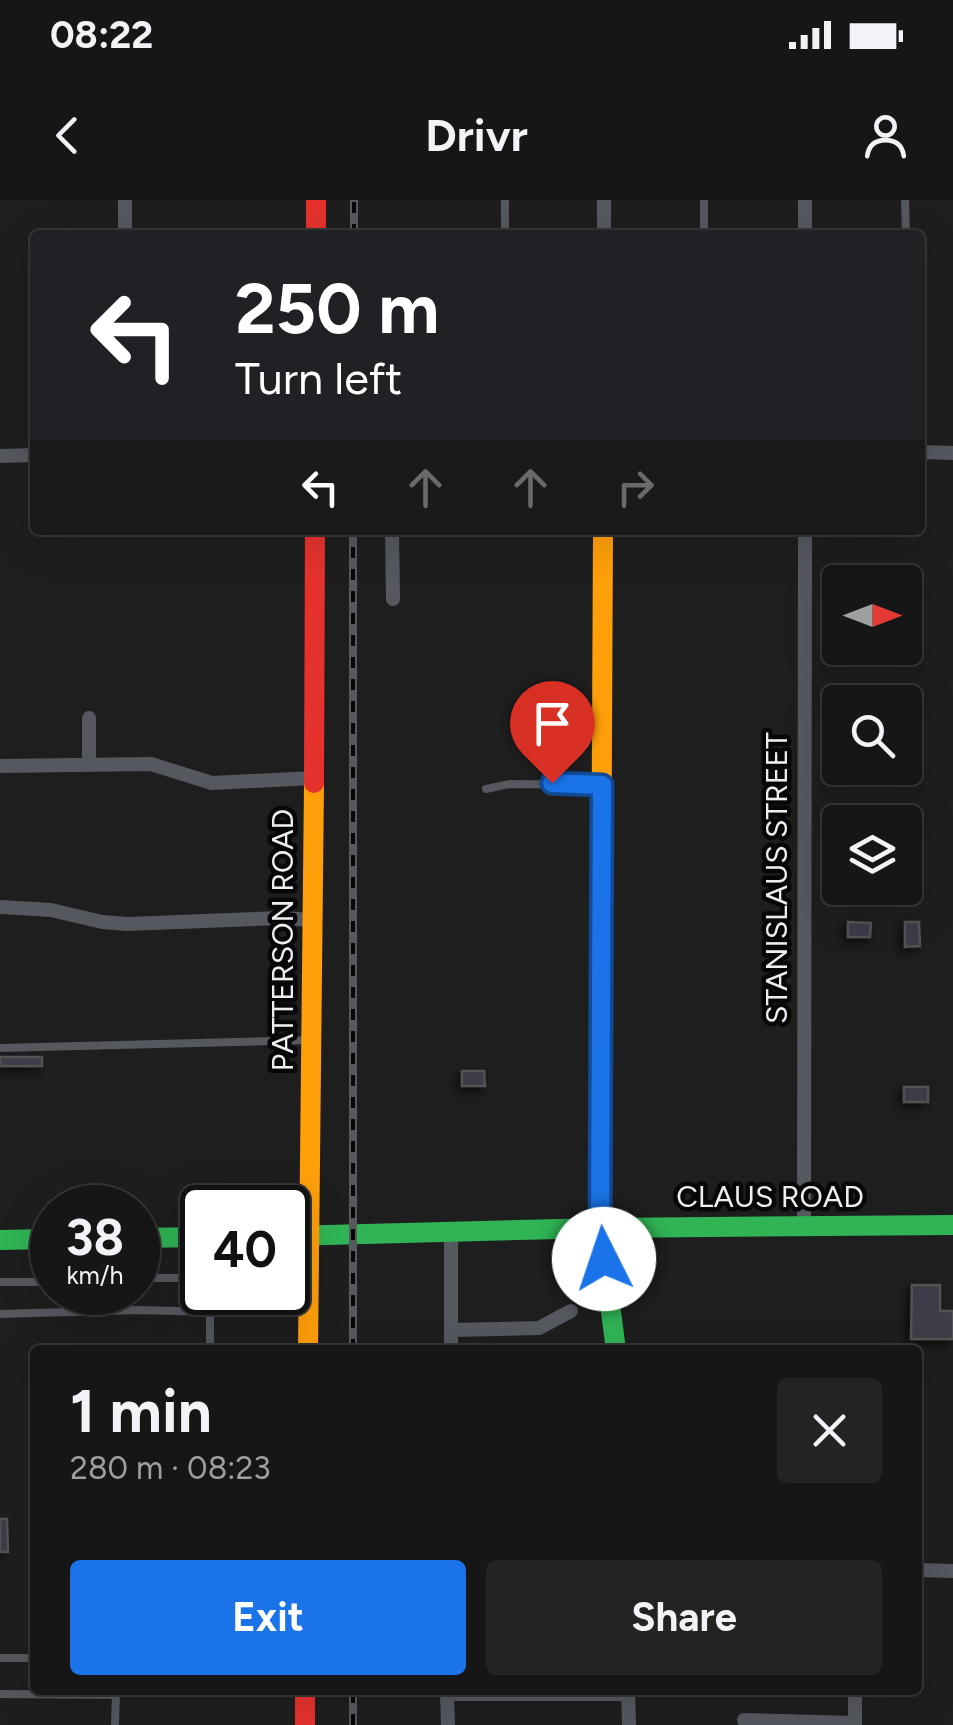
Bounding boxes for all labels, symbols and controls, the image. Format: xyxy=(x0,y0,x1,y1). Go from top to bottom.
text: 08:22 xyxy=(50,12,153,58)
icon: back xyxy=(40,108,95,163)
text: Drivr xyxy=(425,108,528,162)
icon: person xyxy=(858,108,913,163)
text: 250 m xyxy=(235,266,439,351)
icon: left xyxy=(70,270,200,400)
text: Turn left xyxy=(235,351,402,405)
icon: left xyxy=(293,460,348,515)
icon: ahead xyxy=(398,460,453,515)
icon: ahead xyxy=(503,460,558,515)
icon: right xyxy=(608,460,663,515)
north arrow xyxy=(822,565,922,665)
map controls xyxy=(822,565,922,905)
pin xyxy=(510,681,595,784)
button: search xyxy=(822,685,922,785)
icon: arrive xyxy=(525,696,580,751)
street label: STANISLAUS STREET xyxy=(758,732,795,1024)
button: layers xyxy=(822,805,922,905)
street label: PATTERSON ROAD xyxy=(264,809,301,1071)
street label: CLAUS ROAD xyxy=(676,1178,864,1215)
speed limit sign: 40 xyxy=(180,1185,310,1315)
text: 38 xyxy=(66,1207,124,1268)
position arrow xyxy=(552,1207,656,1311)
text: km/h xyxy=(66,1260,124,1290)
text: 1 min xyxy=(70,1375,212,1447)
button: close xyxy=(777,1378,882,1483)
text: 280 m · 08:23 xyxy=(70,1449,271,1487)
button: Exit xyxy=(70,1560,466,1675)
button: Share xyxy=(486,1560,882,1675)

